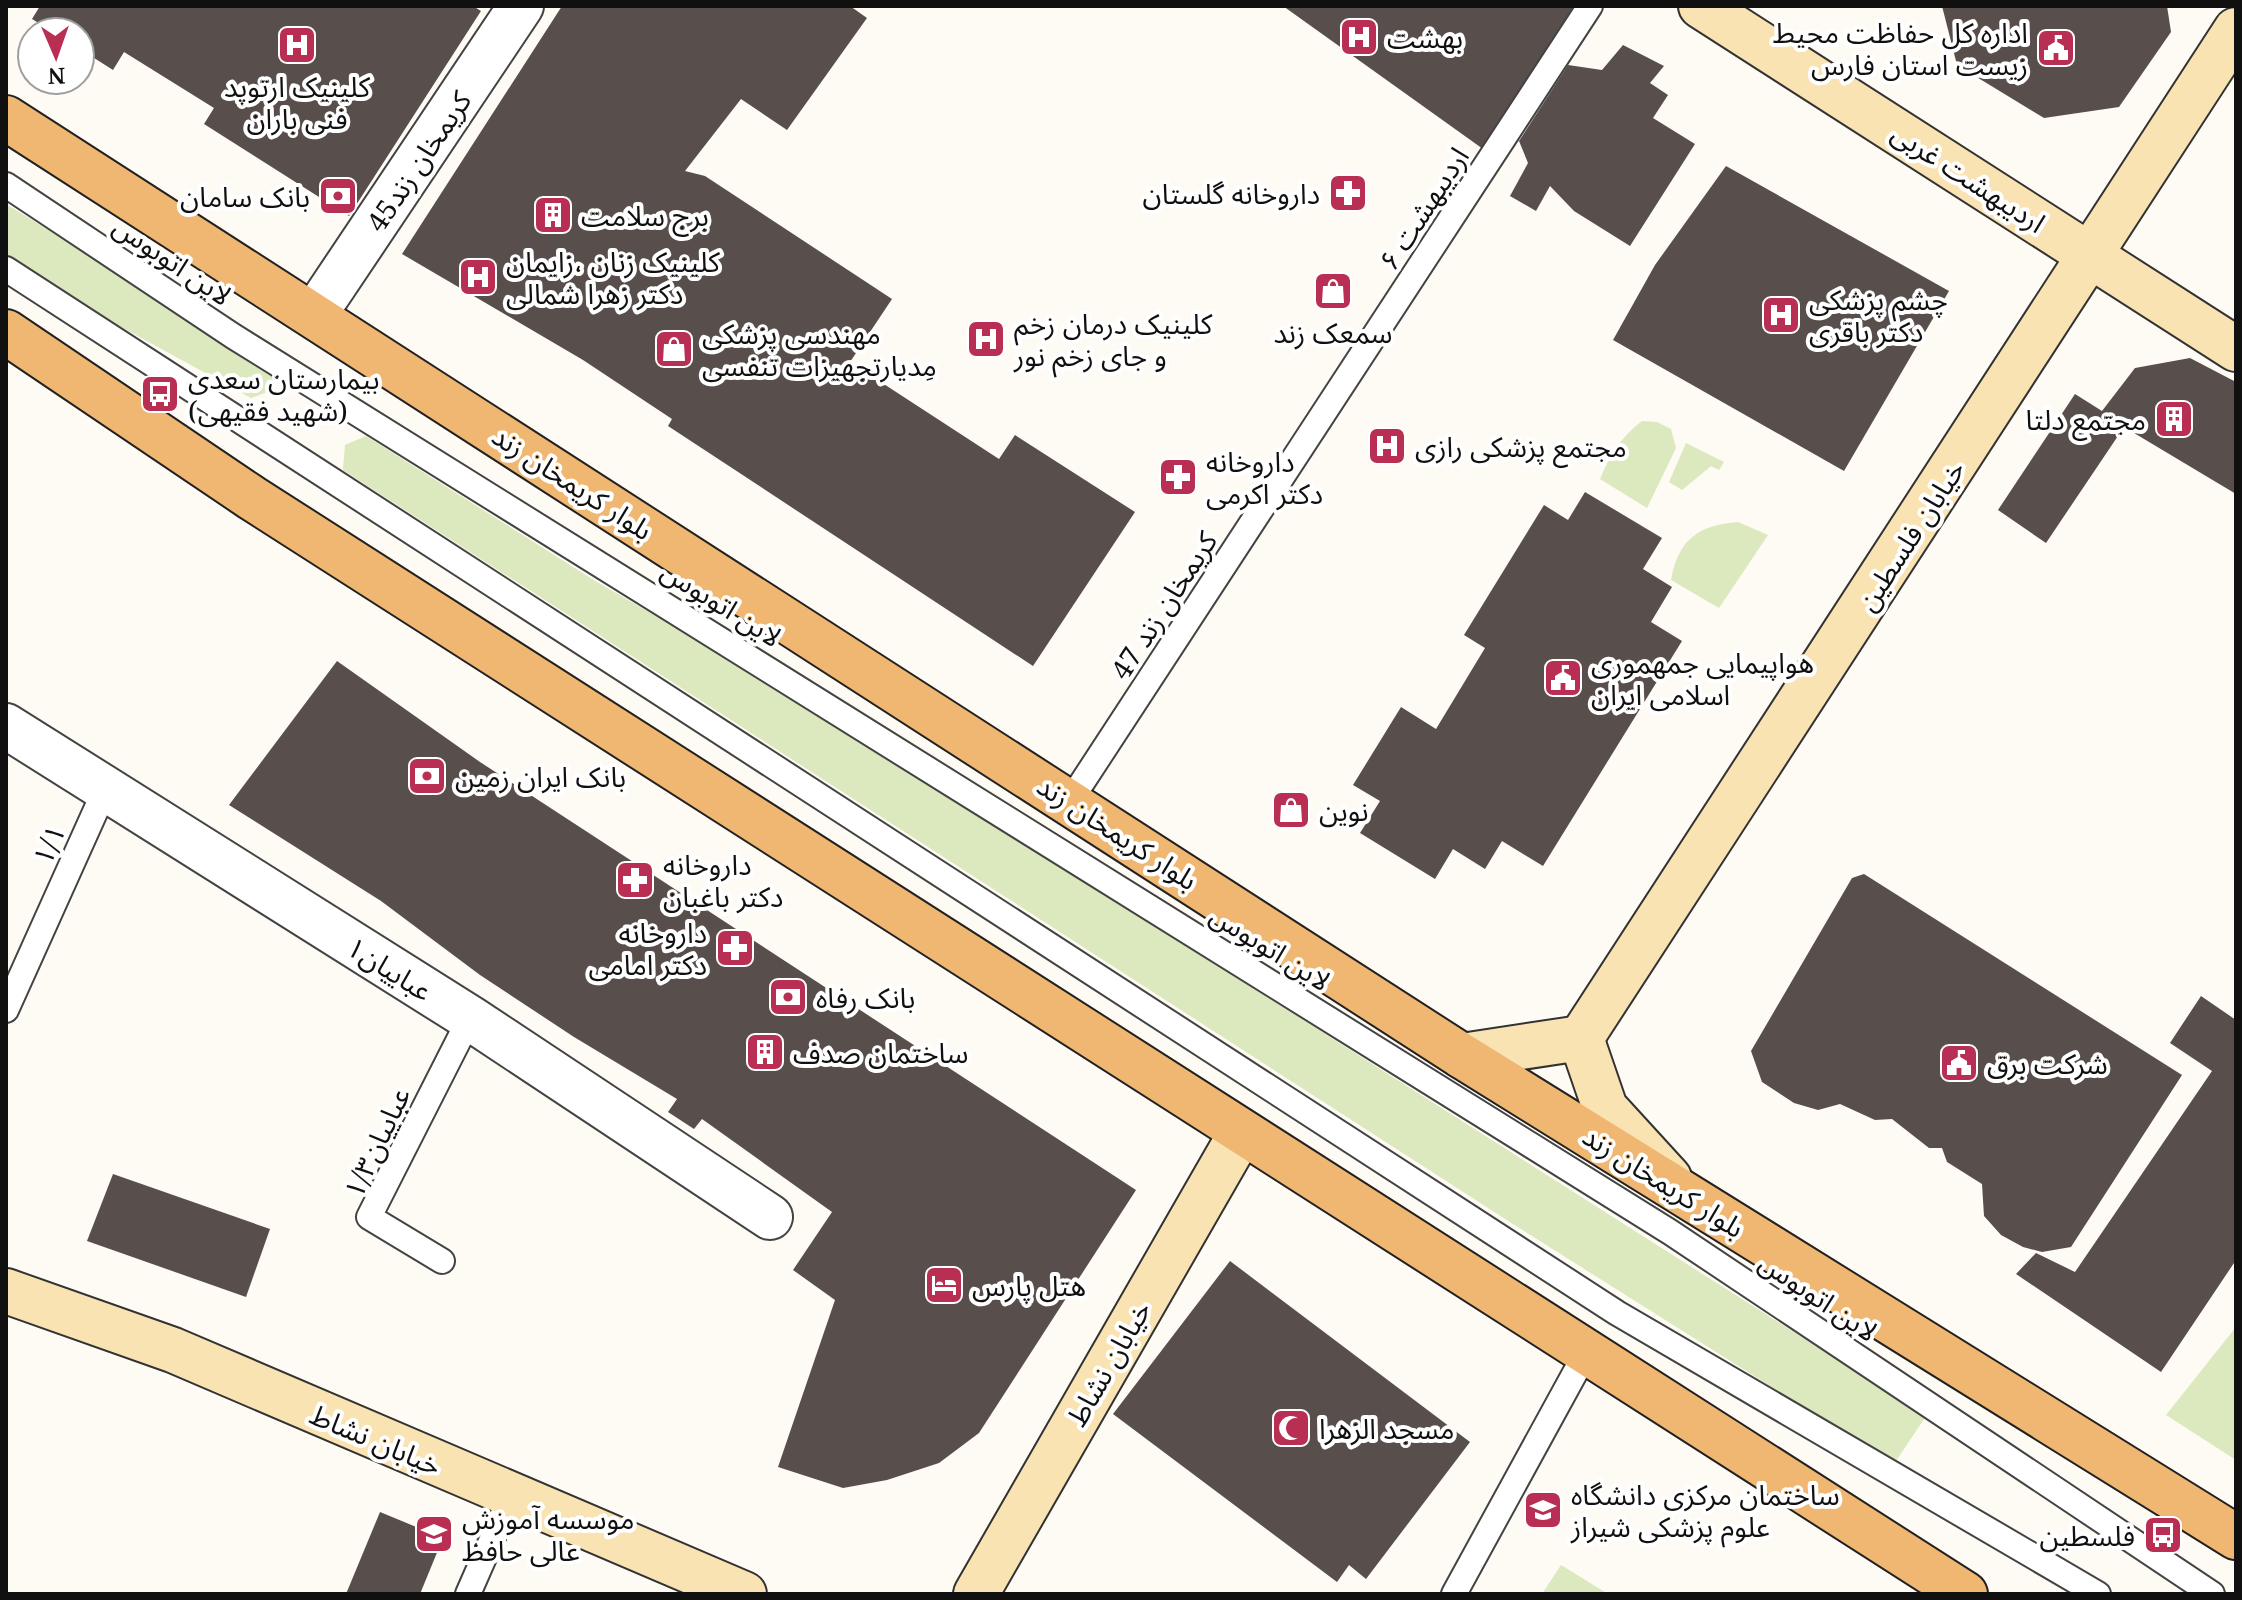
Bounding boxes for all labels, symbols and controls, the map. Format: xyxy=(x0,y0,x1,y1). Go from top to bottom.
place label: اداره کل حفاظت محیط زیست استان فارس xyxy=(1773,13,2028,83)
north arrow xyxy=(16,16,96,96)
hospital icon: بهشت xyxy=(1338,16,1380,58)
place label: بهشت xyxy=(1387,18,1463,56)
hospital icon: کلینیک ارتوپد فنی باران xyxy=(276,24,318,66)
public building icon: اداره کل حفاظت محیط زیست استان فارس xyxy=(2035,27,2077,69)
text: N xyxy=(48,62,66,92)
place label: کلینیک ارتوپد فنی باران xyxy=(224,67,370,137)
street label: کریمخان زند45 xyxy=(357,83,479,239)
street label: اردیبهشت غربی xyxy=(1885,113,2053,241)
street label: ۶ اردیبهشت xyxy=(1369,139,1477,277)
pharmacy icon: داروخانه گلستان xyxy=(1327,172,1369,214)
place label: داروخانه گلستان xyxy=(1143,174,1320,212)
bank icon: بانک سامان xyxy=(317,175,359,217)
place label: بانک سامان xyxy=(180,177,310,215)
building icon: برج سلامت xyxy=(532,194,574,236)
place label: برج سلامت xyxy=(581,196,709,237)
street label: لاین اتوبوس xyxy=(106,206,240,314)
place label: کلینیک زنان ،زایمان دکتر زهرا شمالی xyxy=(506,242,720,312)
hospital icon: کلینیک زنان ،زایمان دکتر زهرا شمالی xyxy=(457,256,499,298)
shop icon: سمعک زند xyxy=(1312,270,1354,312)
place label: چشم پزشکی دکتر باقری xyxy=(1809,280,1948,350)
hospital icon: چشم پزشکی دکتر باقری xyxy=(1760,294,1802,336)
place label: کلینیک درمان زخم و جای زخم نور xyxy=(1013,304,1213,378)
place label: سمعک زند xyxy=(1273,313,1393,351)
place label: مهندسی پزشکی مِدیارتجهیزات تنفسی xyxy=(702,314,937,384)
hospital icon: کلینیک درمان زخم و جای زخم نور xyxy=(965,318,1007,360)
shop icon: مهندسی پزشکی مِدیارتجهیزات تنفسی xyxy=(653,328,695,370)
place label: بیمارستان سعدی (شهید فقیهی) xyxy=(188,359,379,429)
bus stop icon: بیمارستان سعدی (شهید فقیهی) xyxy=(139,373,181,415)
building icon: مجتمع دلتا xyxy=(2153,398,2195,440)
place label: مجتمع دلتا xyxy=(2025,400,2146,441)
street label: بلوار کریمخان زند xyxy=(485,416,661,548)
hospital icon: مجتمع پزشکی رازی xyxy=(1366,425,1408,467)
place label: مجتمع پزشکی رازی xyxy=(1415,427,1627,468)
place label: داروخانه دکتر اکرمی xyxy=(1206,442,1323,512)
street label: خیابان فلسطین xyxy=(1847,452,1973,618)
pharmacy icon: داروخانه دکتر اکرمی xyxy=(1157,456,1199,498)
street label: 47 کریمخان زند xyxy=(1101,523,1225,686)
street label: لاین اتوبوس xyxy=(655,551,789,655)
place label: هواپیمایی جمهموری اسلامی ایران xyxy=(1591,643,1814,713)
public building icon: هواپیمایی جمهموری اسلامی ایران xyxy=(1542,657,1584,699)
bank icon: بانک ایران زمین xyxy=(406,755,448,797)
place label: بانک ایران زمین xyxy=(455,757,626,795)
street label: بلوار کریمخان زند xyxy=(1030,766,1206,898)
shop icon: نوین xyxy=(1270,789,1312,831)
place label: نوین xyxy=(1319,791,1369,829)
street label: ۱/۱ xyxy=(22,818,74,870)
place label: داروخانه دکتر باغبان xyxy=(663,845,783,915)
pharmacy icon: داروخانه دکتر باغبان xyxy=(614,859,656,901)
street label: لاین اتوبوس xyxy=(1204,895,1338,999)
place label: داروخانه دکتر امامی xyxy=(588,913,707,983)
street label: عباییان۱ xyxy=(340,927,440,1009)
pharmacy icon: داروخانه دکتر امامی xyxy=(714,927,756,969)
bank icon: بانک رفاه xyxy=(767,976,809,1018)
place label: بانک رفاه xyxy=(816,978,915,1016)
building icon: ساختمان صدف xyxy=(744,1031,786,1073)
place label: ساختمان صدف xyxy=(793,1033,969,1071)
public building icon: شرکت برق xyxy=(1938,1042,1980,1084)
place label: شرکت برق xyxy=(1987,1044,2108,1082)
street label: عباییان۱/۳ xyxy=(334,1080,418,1204)
street label: بلوار کریمخان زند xyxy=(1576,1116,1752,1246)
street label: لاین اتوبوس xyxy=(1752,1242,1886,1350)
hotel icon: هتل پارس xyxy=(923,1264,965,1306)
place label: هتل پارس xyxy=(972,1266,1086,1304)
street label: خیابان نشاط xyxy=(1057,1293,1159,1433)
street label: خیابان نشاط xyxy=(305,1394,447,1484)
mosque icon: مسجد الزهرا xyxy=(1270,1407,1312,1449)
place label: مسجد الزهرا xyxy=(1319,1409,1455,1447)
place label: ساختمان مرکزی دانشگاه علوم پزشکی شیراز xyxy=(1570,1475,1840,1548)
school or university icon: ساختمان مرکزی دانشگاه علوم پزشکی شیراز xyxy=(1522,1489,1564,1531)
place label: موسسه آموزش عالی حافظ xyxy=(462,1499,634,1569)
school or university icon: موسسه آموزش عالی حافظ xyxy=(413,1513,455,1555)
bus stop icon: فلسطین xyxy=(2142,1514,2184,1556)
place label: فلسطین xyxy=(2040,1516,2135,1554)

